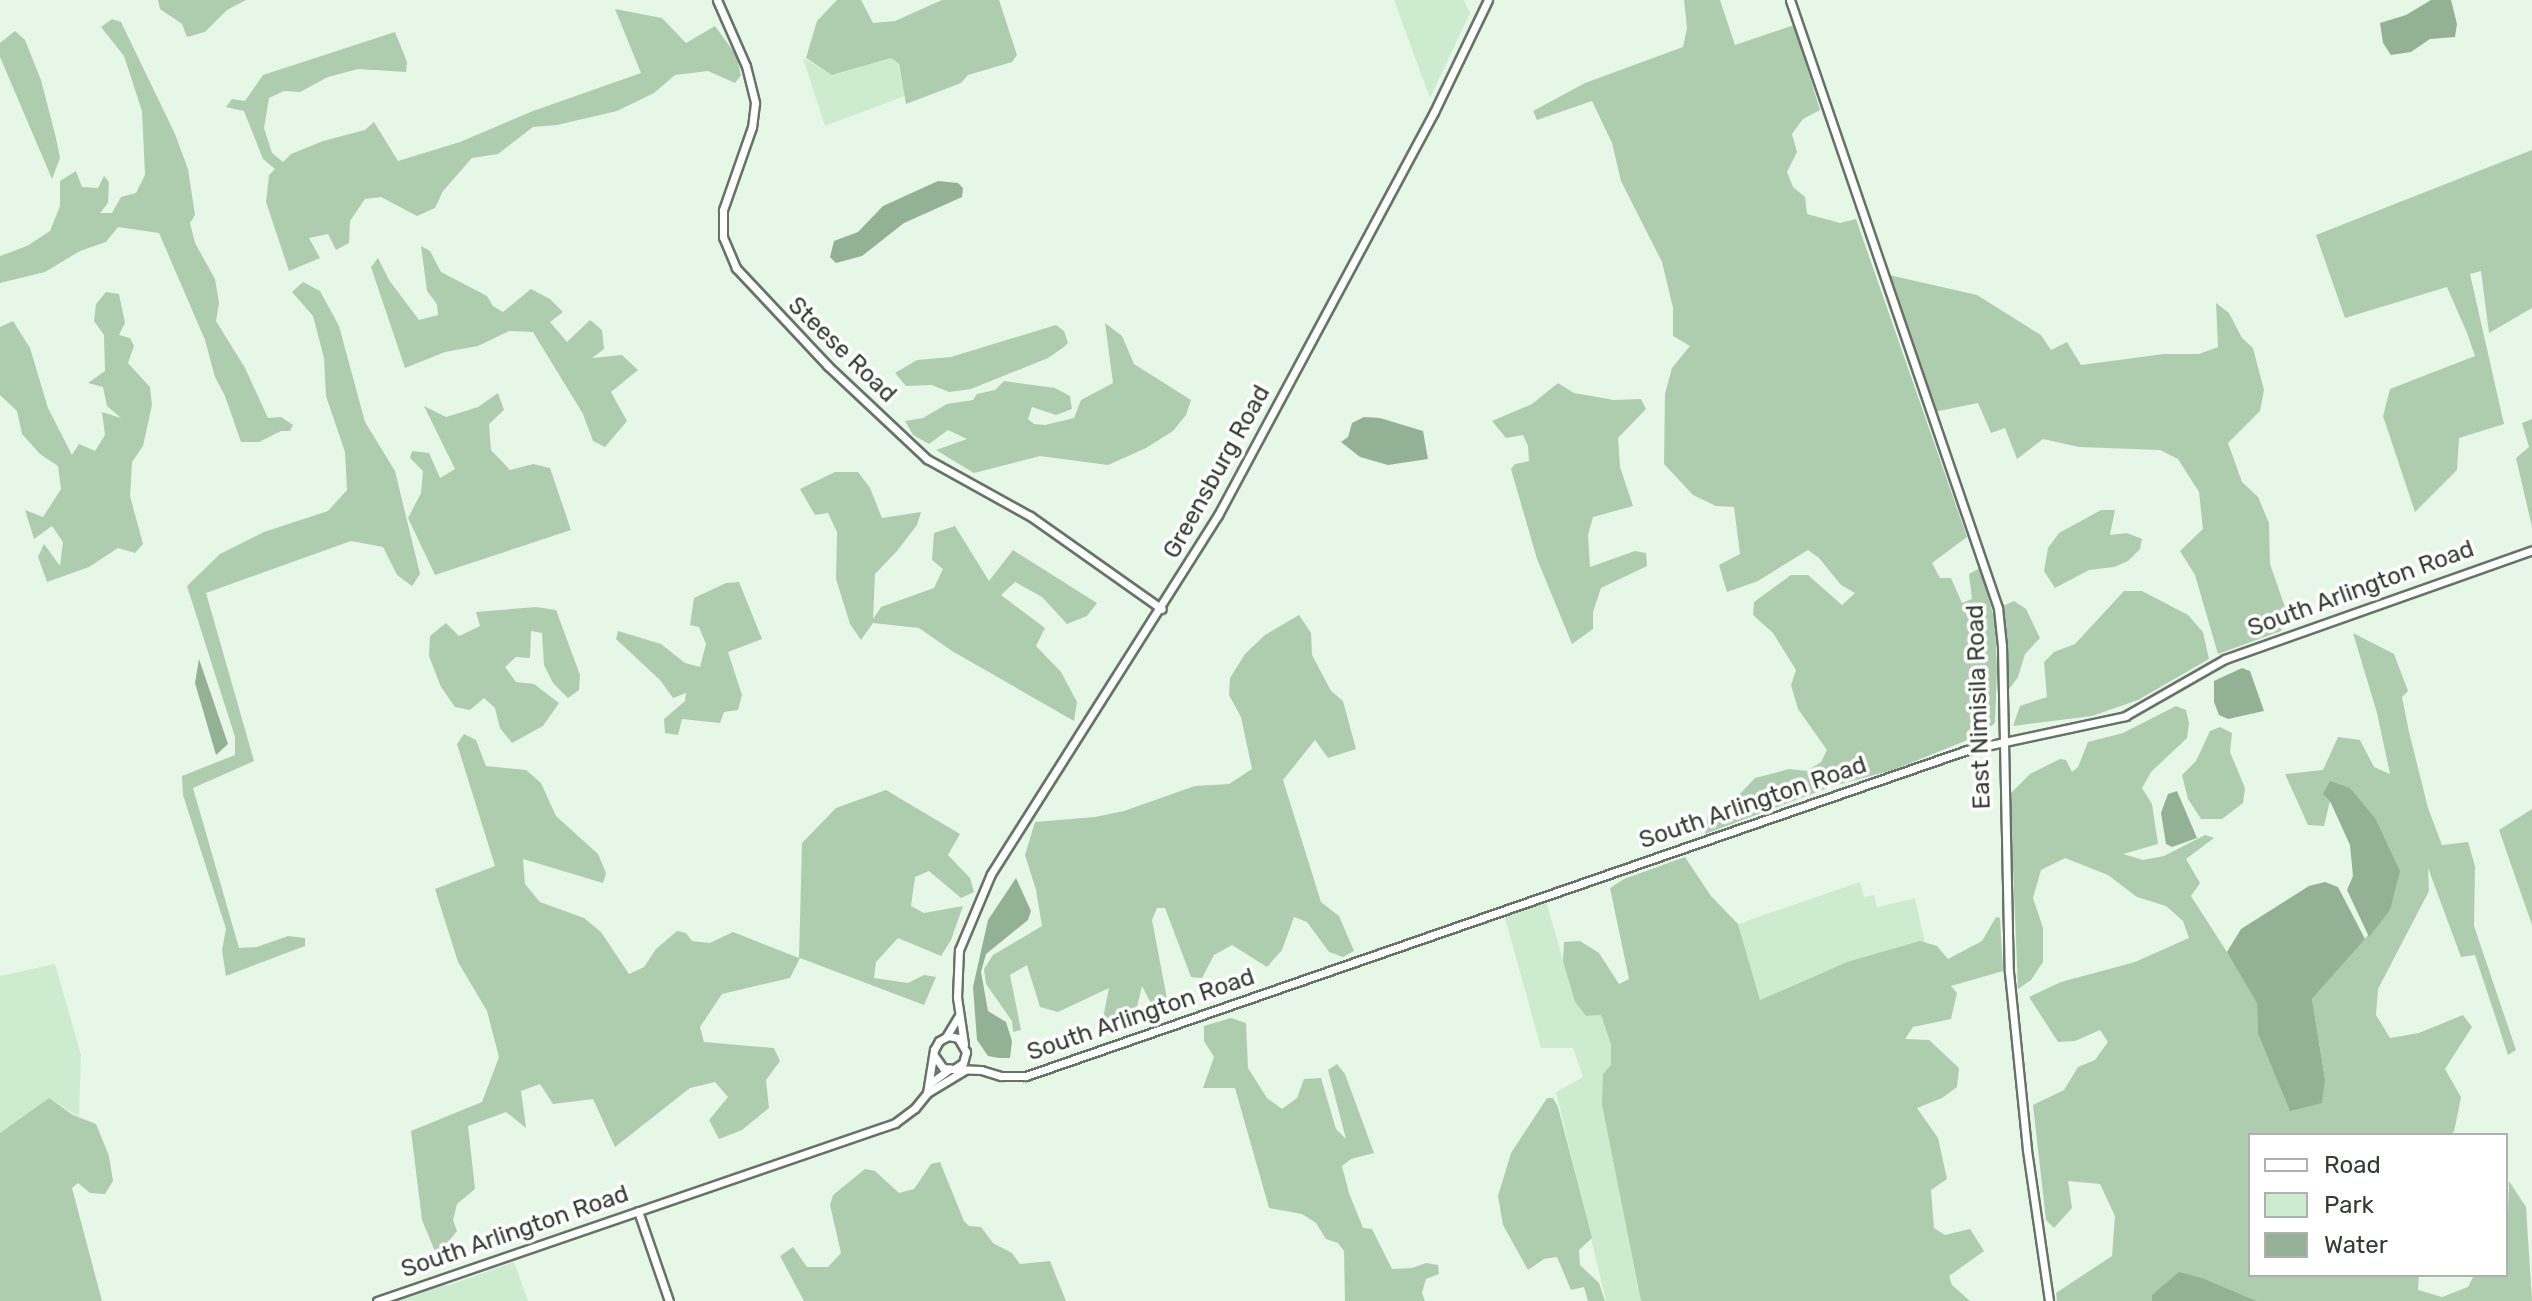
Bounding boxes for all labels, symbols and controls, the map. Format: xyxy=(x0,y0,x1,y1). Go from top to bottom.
street label: Steese Road xyxy=(782,291,902,409)
street label: Greensburg Road xyxy=(1157,380,1277,564)
street label: South Arlington Road xyxy=(2244,535,2478,643)
street label: East Nimisila Road xyxy=(1961,604,1997,810)
street label: South Arlington Road xyxy=(1635,750,1871,856)
street label: South Arlington Road xyxy=(1023,962,1259,1068)
legend xyxy=(2248,1133,2508,1277)
text: Road xyxy=(2324,1151,2381,1179)
street label: South Arlington Road xyxy=(397,1179,633,1285)
text: Park xyxy=(2324,1191,2374,1219)
text: Water xyxy=(2324,1231,2388,1259)

